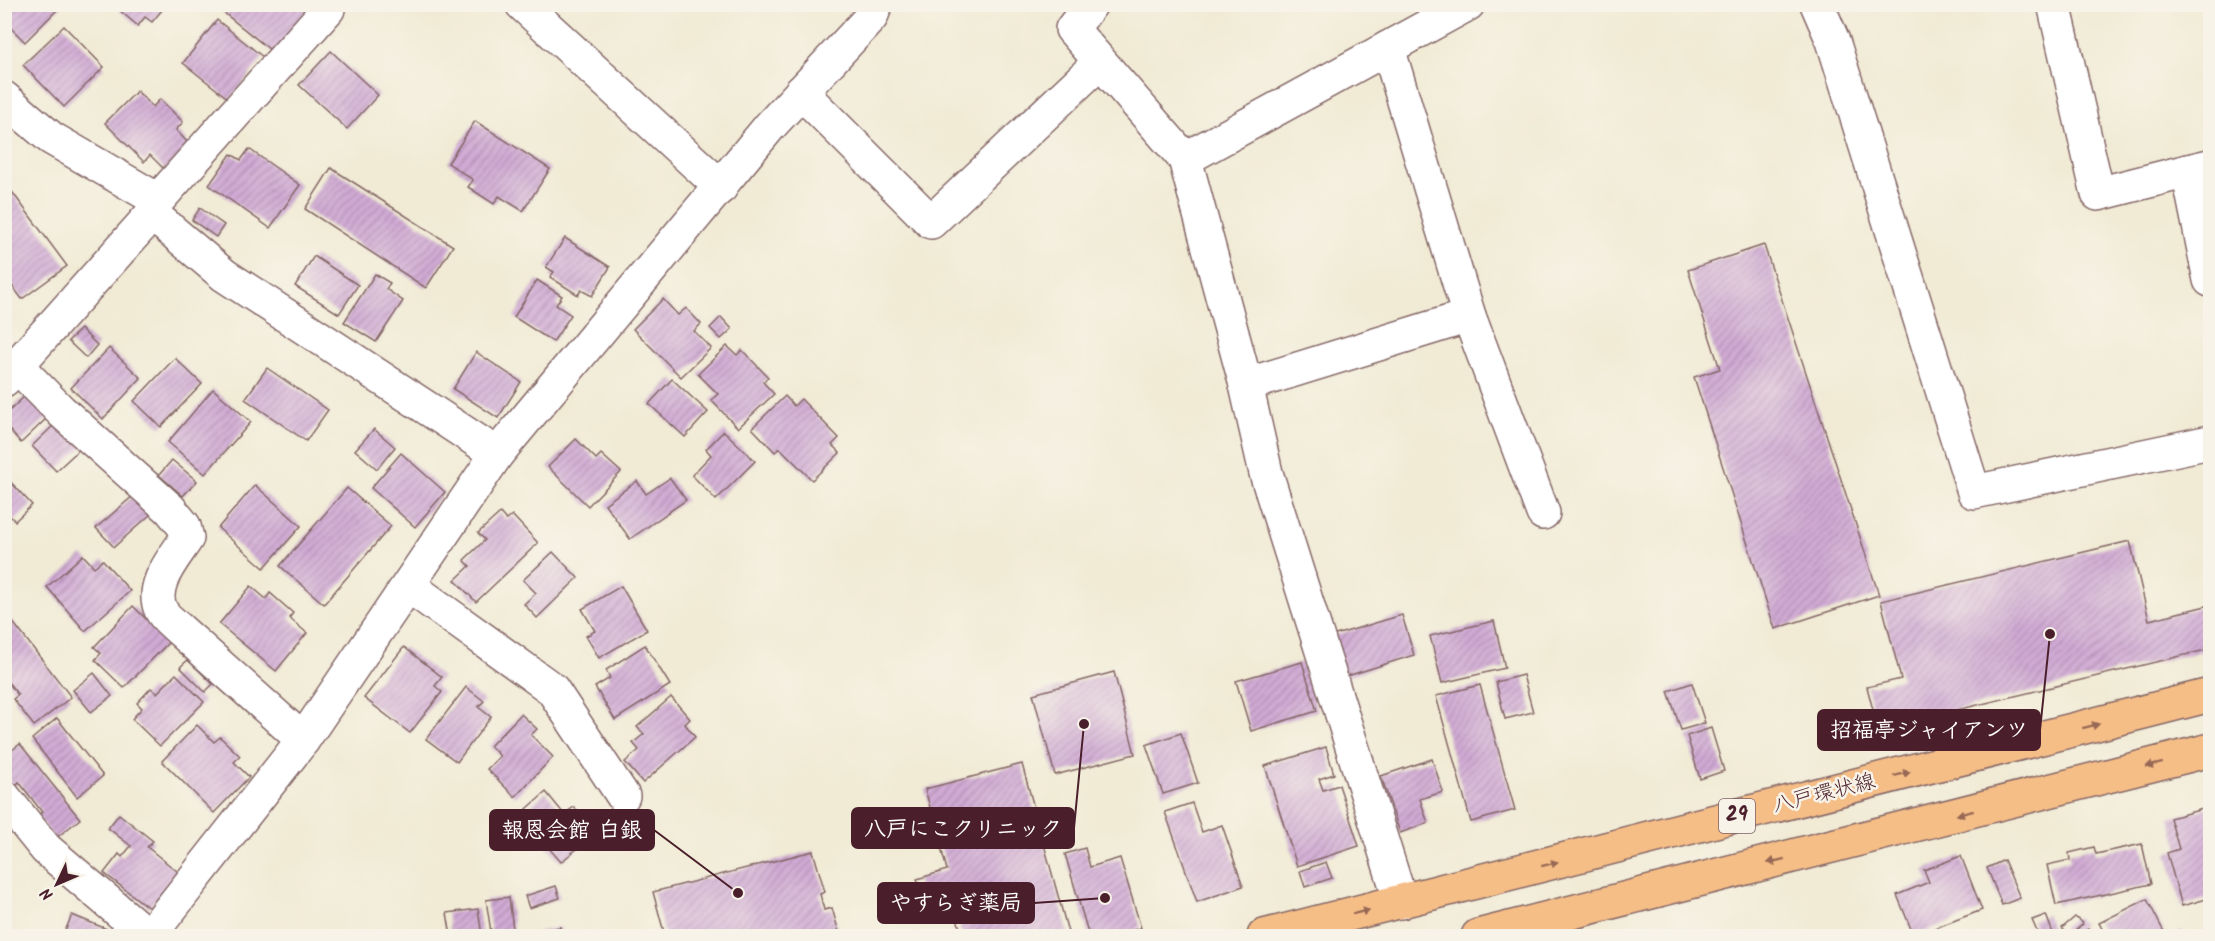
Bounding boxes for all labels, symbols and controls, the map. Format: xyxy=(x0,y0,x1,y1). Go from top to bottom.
callout: 招福亭ジャイアンツ xyxy=(1818,710,2040,750)
text: 招福亭ジャイアンツ xyxy=(1830,714,2028,749)
one-way arrow xyxy=(2082,720,2100,730)
one-way arrow xyxy=(2145,760,2163,770)
street label: 八戸環状線 xyxy=(1769,765,1879,823)
one-way arrow xyxy=(1893,769,1911,778)
road number: 29 xyxy=(1719,799,1755,833)
callout: 八戸にこクリニック xyxy=(852,808,1074,848)
one-way arrow xyxy=(1956,808,1974,818)
callout: 報恩会館 白銀 xyxy=(490,810,654,850)
text: 八戸にこクリニック xyxy=(864,813,1062,848)
text: 報恩会館 白銀 xyxy=(502,814,642,849)
north arrow xyxy=(27,854,87,914)
one-way arrow xyxy=(1767,856,1785,866)
one-way arrow xyxy=(1541,858,1560,868)
text: N xyxy=(35,881,60,906)
callout: やすらぎ薬局 xyxy=(878,883,1034,923)
text: やすらぎ薬局 xyxy=(890,887,1022,922)
one-way arrow xyxy=(1352,906,1371,916)

